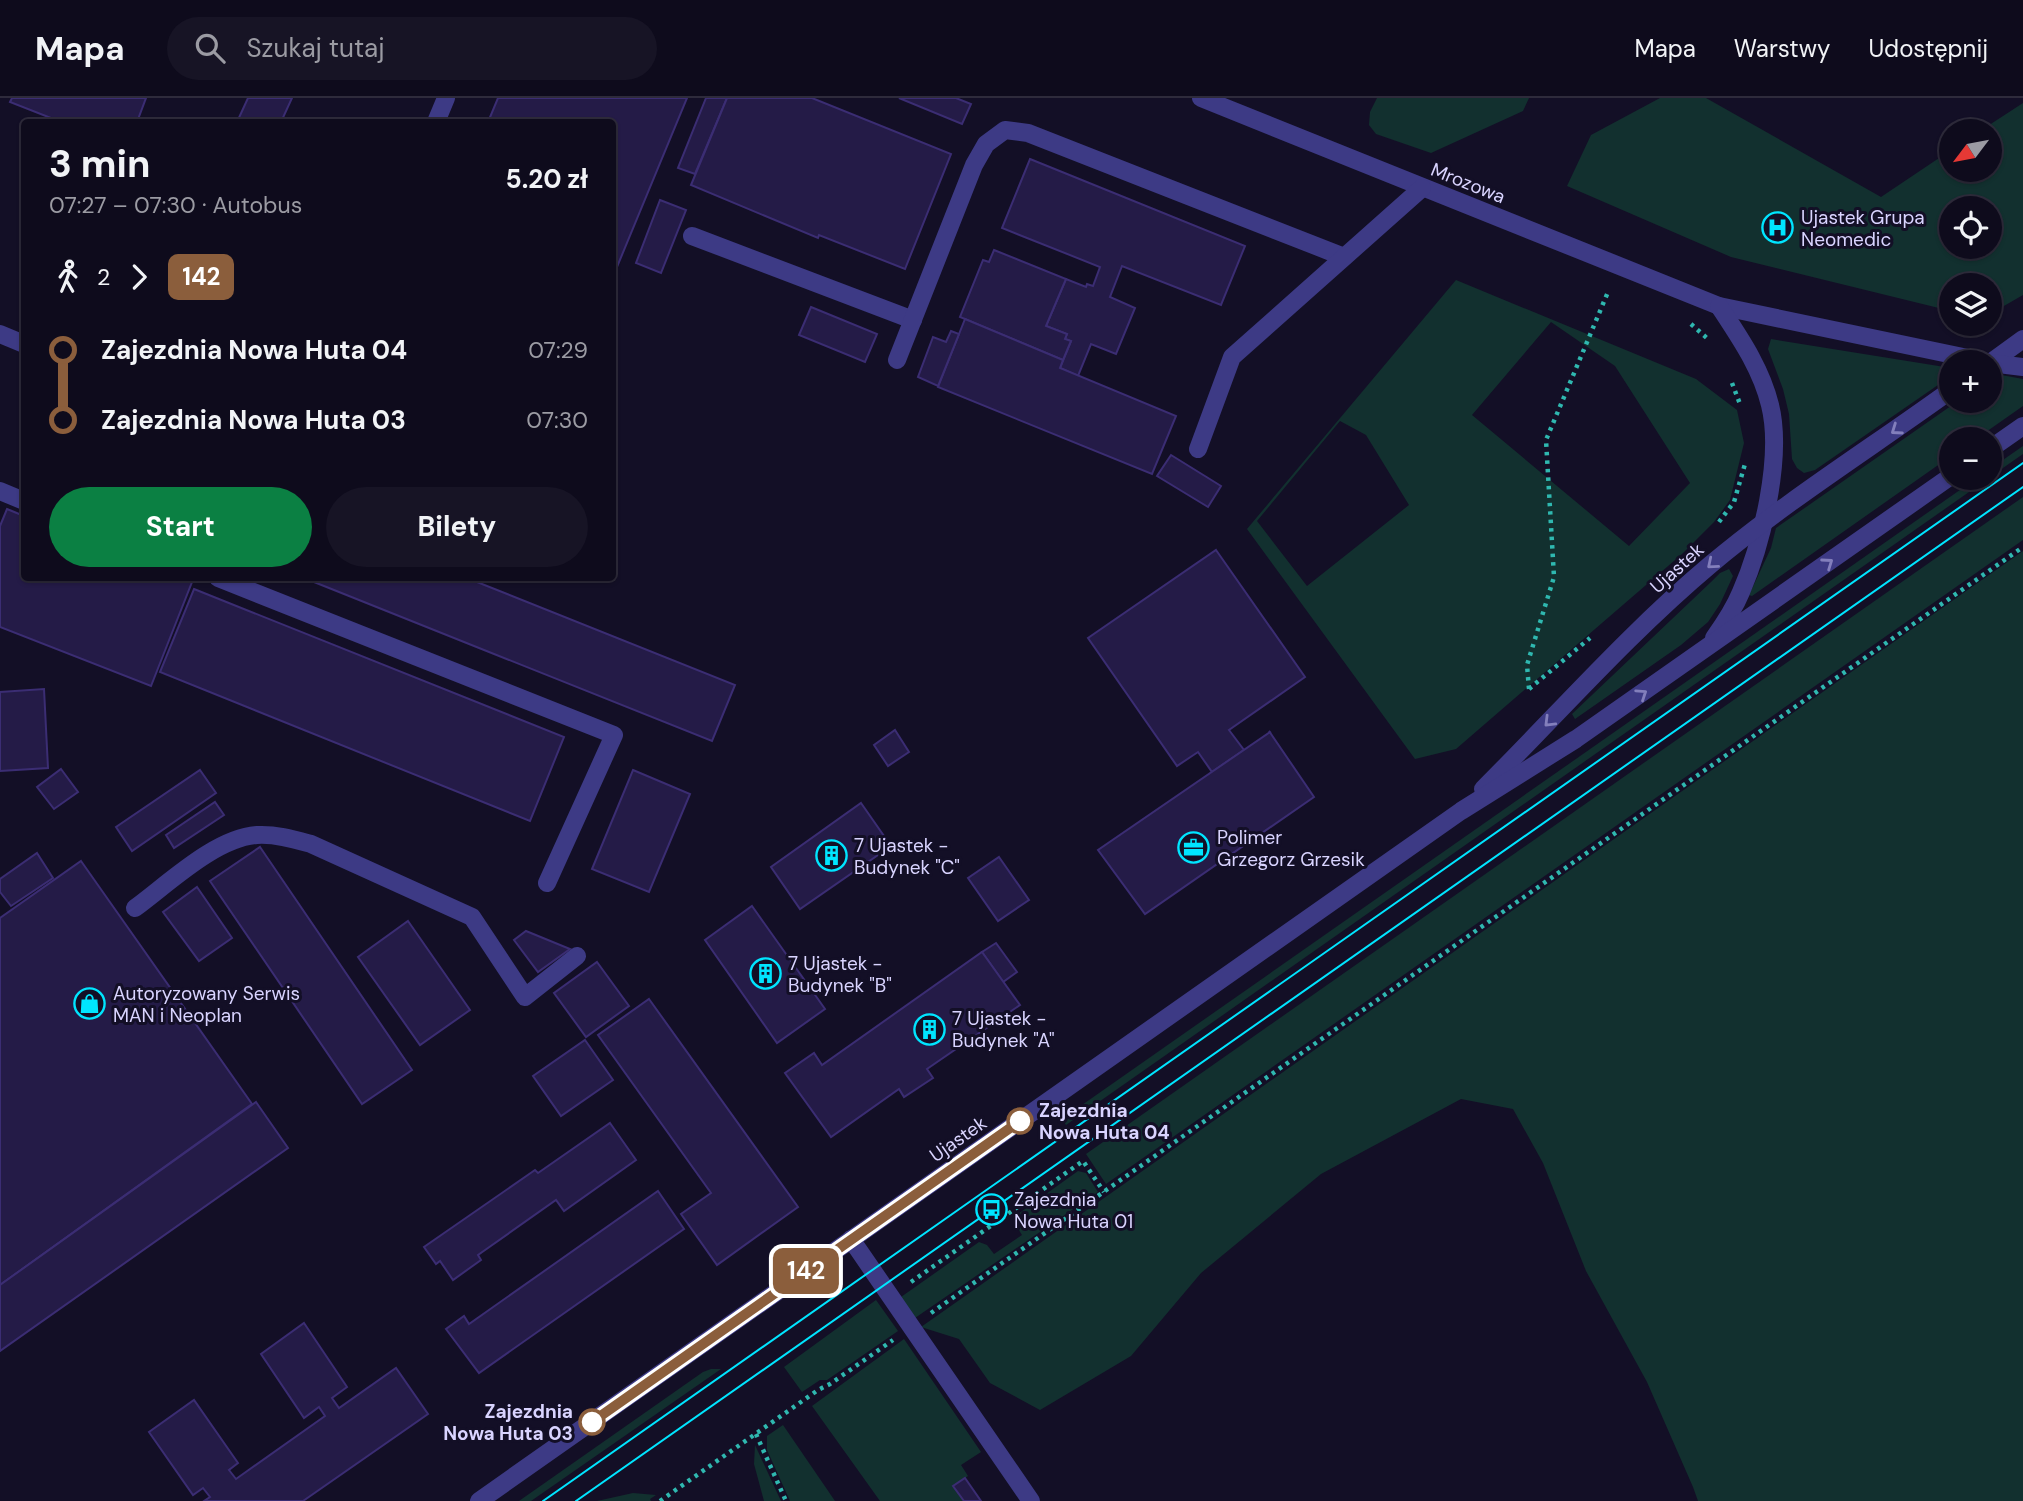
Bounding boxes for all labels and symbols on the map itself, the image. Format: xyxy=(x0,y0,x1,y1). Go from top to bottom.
north arrow xyxy=(1939,119,2002,182)
street label: Mrozowa xyxy=(1427,157,1509,209)
place label: Ujastek Grupa Neomedic xyxy=(1801,205,1925,252)
hospital icon: Ujastek Grupa Neomedic xyxy=(1761,211,1795,245)
one-way arrow xyxy=(1891,422,1904,434)
street label: Ujastek xyxy=(1645,537,1709,599)
one-way arrow xyxy=(1707,556,1720,568)
one-way arrow xyxy=(1820,559,1833,571)
one-way arrow xyxy=(1634,690,1647,702)
one-way arrow xyxy=(1544,714,1557,727)
place label: Polimer Grzegorz Grzesik xyxy=(1217,825,1365,872)
office icon: Polimer Grzegorz Grzesik xyxy=(1177,831,1211,865)
place label: 7 Ujastek - Budynek "C" xyxy=(854,833,960,880)
building icon: 7 Ujastek - Budynek "C" xyxy=(814,839,848,873)
place label: 7 Ujastek - Budynek "B" xyxy=(788,951,892,998)
building icon: 7 Ujastek - Budynek "B" xyxy=(748,957,782,991)
place label: Autoryzowany Serwis MAN i Neoplan xyxy=(113,981,300,1028)
shop icon: Autoryzowany Serwis MAN i Neoplan xyxy=(73,987,107,1021)
place label: 7 Ujastek - Budynek "A" xyxy=(952,1006,1055,1053)
building icon: 7 Ujastek - Budynek "A" xyxy=(912,1012,946,1046)
place label: Zajezdnia Nowa Huta 04 xyxy=(1039,1098,1170,1145)
marker: Zajezdnia Nowa Huta 04 xyxy=(1007,1108,1033,1134)
street label: Ujastek xyxy=(925,1110,992,1168)
place label: Zajezdnia Nowa Huta 01 xyxy=(1014,1187,1133,1234)
bus stop icon: Zajezdnia Nowa Huta 01 xyxy=(974,1193,1008,1227)
line badge: 142 xyxy=(766,1248,846,1294)
place label: Zajezdnia Nowa Huta 03 xyxy=(443,1399,573,1446)
marker: Zajezdnia Nowa Huta 03 xyxy=(579,1409,605,1435)

